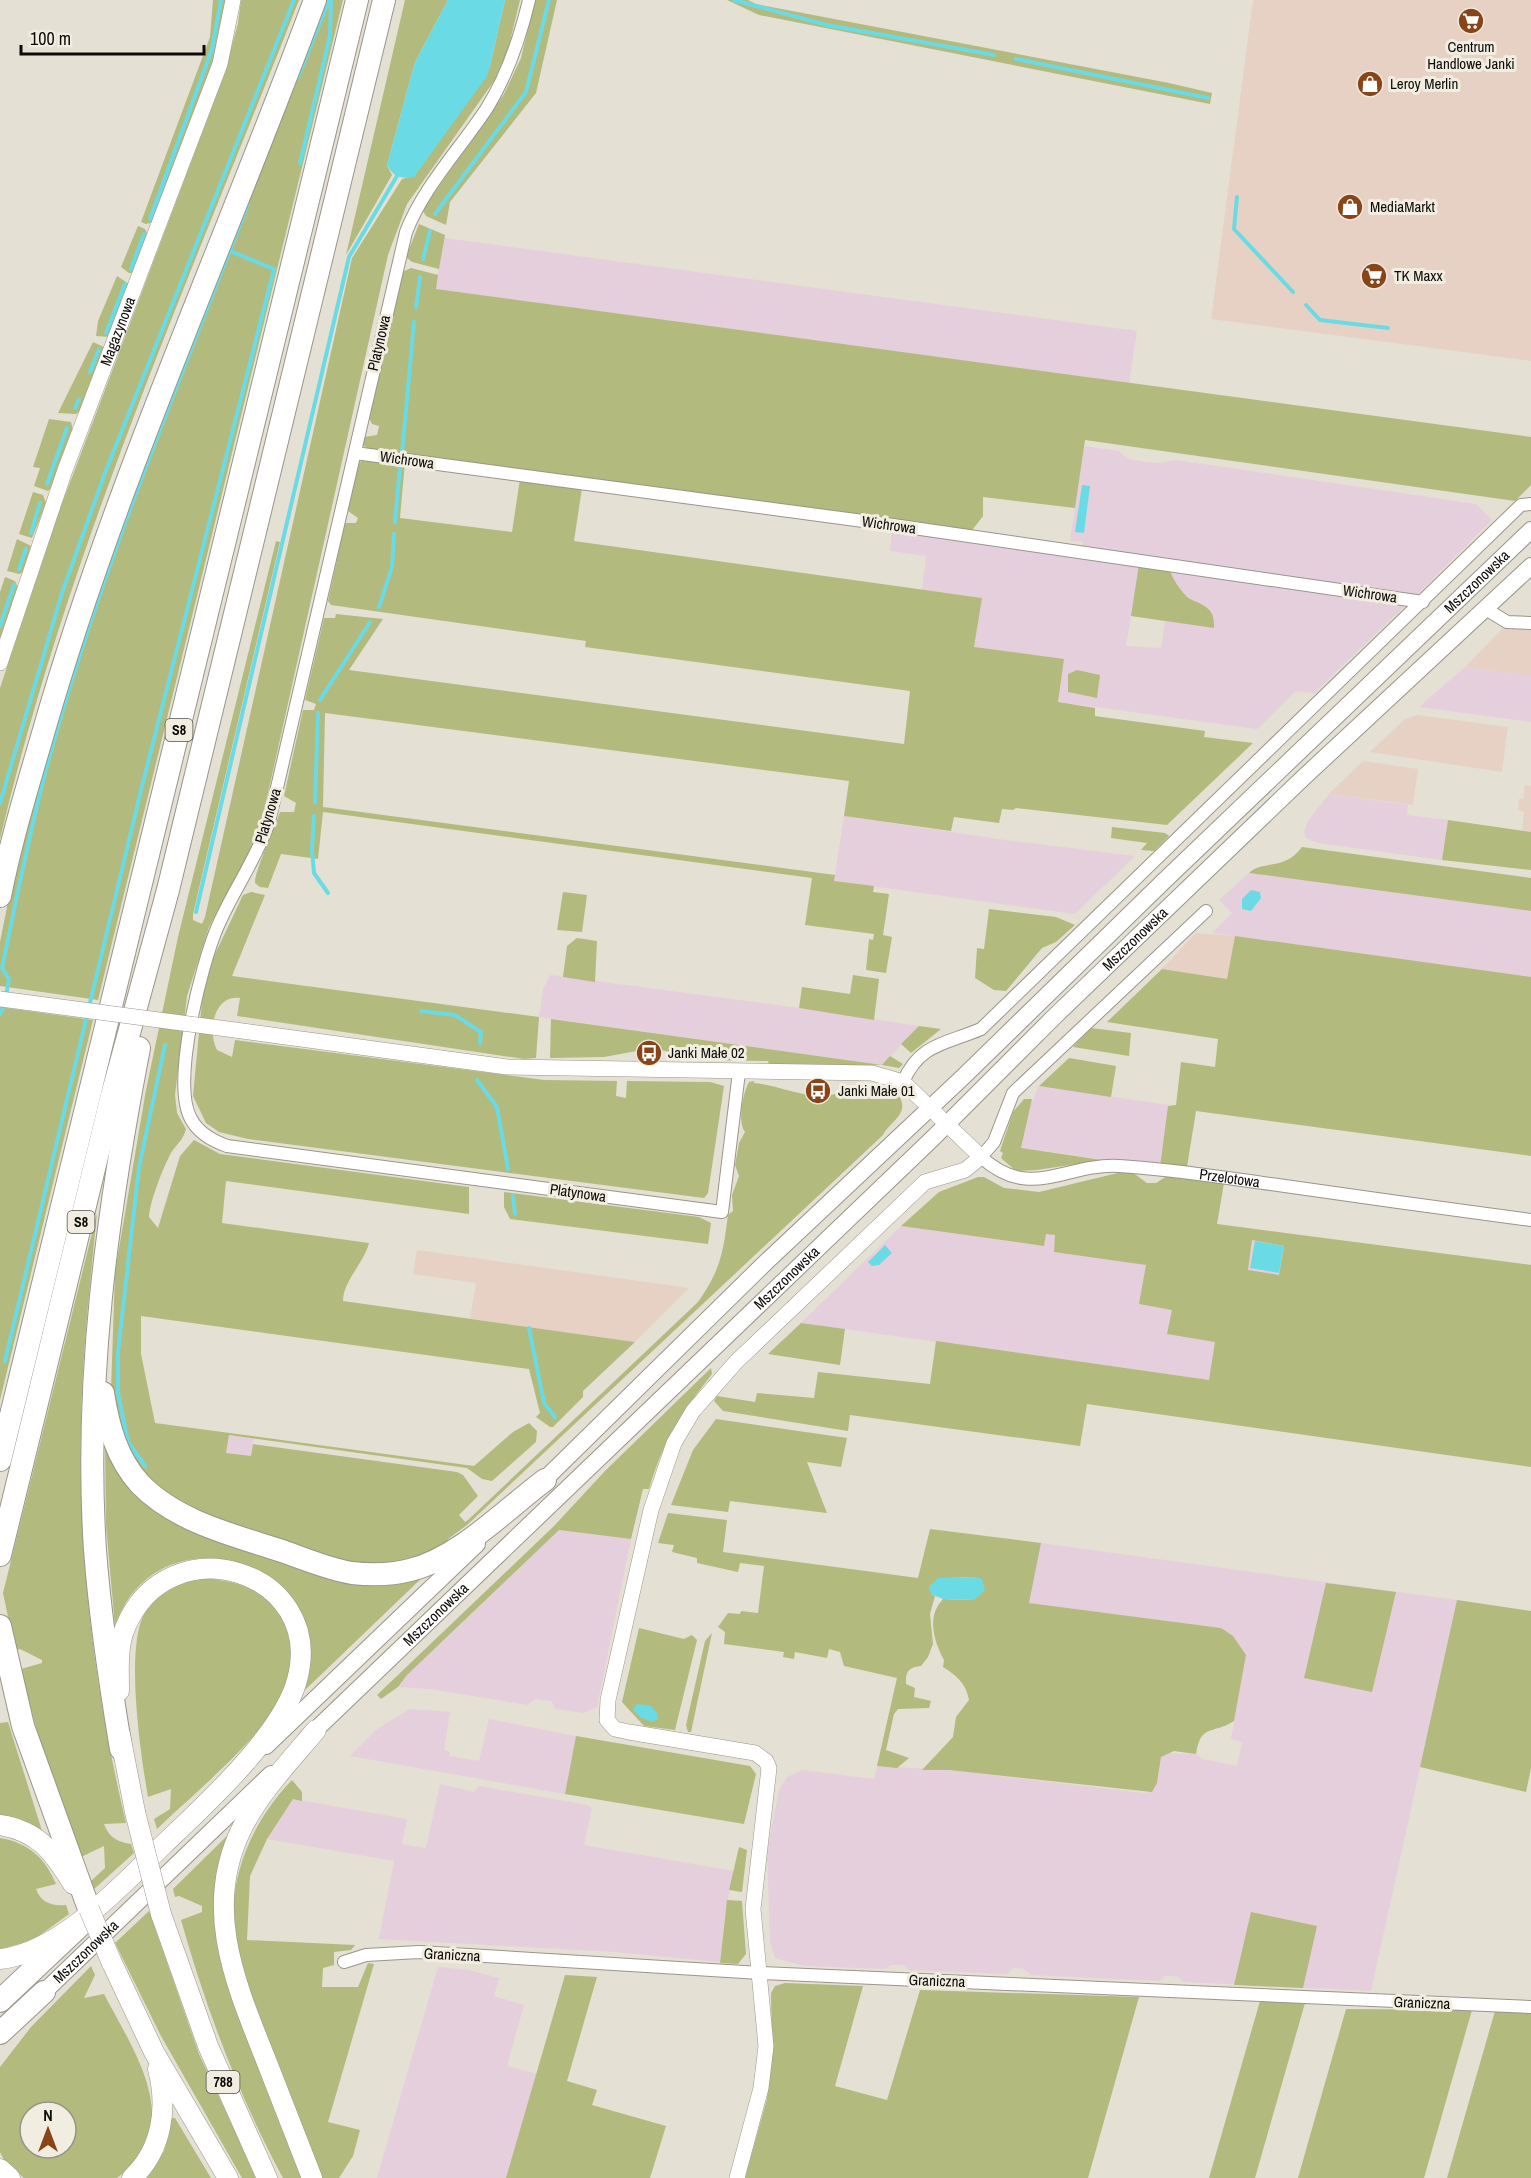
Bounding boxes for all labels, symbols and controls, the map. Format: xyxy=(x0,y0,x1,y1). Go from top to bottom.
supermarket icon: Centrum Handlowe Janki xyxy=(1456,6,1486,36)
scale bar xyxy=(21,18,204,56)
text: 100 m xyxy=(30,26,71,51)
place label: Centrum Handlowe Janki xyxy=(1427,36,1515,74)
shop icon: Leroy Merlin xyxy=(1355,69,1385,99)
place label: Leroy Merlin xyxy=(1390,73,1458,94)
shop icon: MediaMarkt xyxy=(1335,192,1365,222)
place label: MediaMarkt xyxy=(1370,196,1436,217)
supermarket icon: TK Maxx xyxy=(1359,261,1389,291)
place label: TK Maxx xyxy=(1394,265,1443,286)
street label: Magazynowa xyxy=(95,293,140,369)
street label: Platynowa xyxy=(362,313,395,373)
street label: Wichrowa xyxy=(379,445,436,474)
street label: Wichrowa xyxy=(861,510,918,539)
street label: Mszczonowska xyxy=(1439,545,1514,618)
street label: Wichrowa xyxy=(1342,579,1399,608)
road number: S8 xyxy=(166,719,192,741)
street label: Platynowa xyxy=(249,786,286,846)
street label: Mszczonowska xyxy=(1097,902,1172,975)
bus stop icon: Janki Małe 02 xyxy=(634,1038,664,1068)
place label: Janki Małe 02 xyxy=(668,1042,745,1063)
bus stop icon: Janki Małe 01 xyxy=(803,1076,833,1106)
place label: Janki Małe 01 xyxy=(838,1080,915,1101)
street label: Przelotowa xyxy=(1198,1163,1261,1192)
street label: Platynowa xyxy=(549,1178,608,1207)
road number: S8 xyxy=(68,1211,94,1233)
street label: Mszczonowska xyxy=(749,1241,824,1314)
street label: Mszczonowska xyxy=(398,1578,473,1651)
street label: Mszczonowska xyxy=(48,1915,123,1988)
street label: Graniczna xyxy=(423,1943,481,1966)
street label: Graniczna xyxy=(908,1969,966,1992)
street label: Graniczna xyxy=(1393,1991,1451,2014)
road number: 788 xyxy=(206,2071,240,2093)
north arrow xyxy=(18,2100,78,2160)
text: N xyxy=(43,2104,53,2126)

